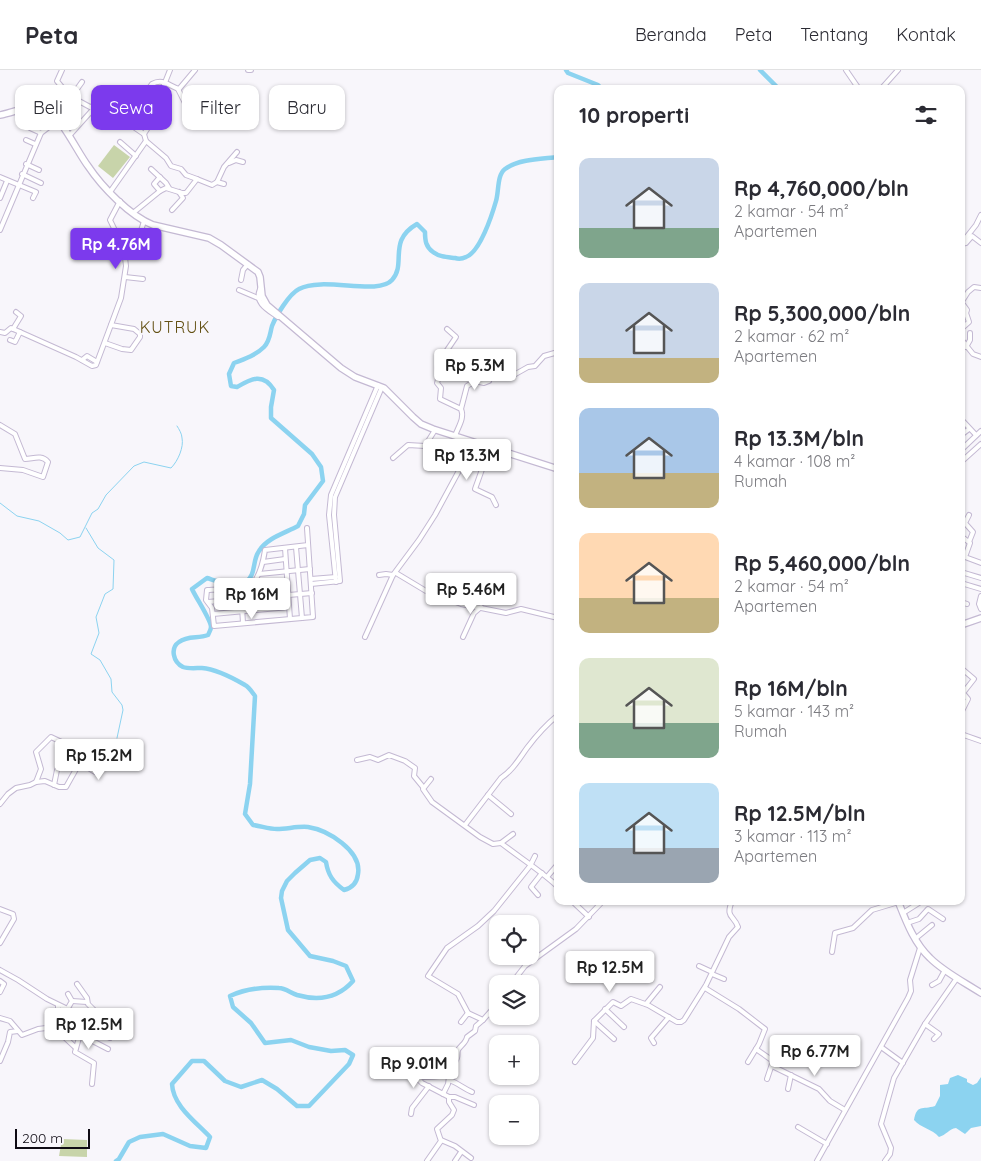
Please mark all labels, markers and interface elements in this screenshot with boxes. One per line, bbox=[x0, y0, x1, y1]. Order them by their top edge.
text: Peta bbox=[25, 20, 78, 50]
text: Beranda bbox=[635, 23, 707, 46]
text: Peta bbox=[735, 23, 772, 46]
text: Tentang bbox=[800, 23, 868, 46]
text: Kontak bbox=[896, 23, 956, 46]
chip: Beli bbox=[15, 85, 81, 130]
chip: Sewa bbox=[91, 85, 172, 130]
chip: Filter bbox=[182, 85, 259, 130]
chip: Baru bbox=[269, 85, 345, 130]
icon: filters bbox=[912, 101, 940, 129]
text: 10 properti bbox=[579, 102, 689, 128]
text: Rp 4,760,000/bln bbox=[734, 175, 909, 201]
icon: home bbox=[619, 178, 679, 238]
text: 2 kamar · 54 m² bbox=[734, 201, 849, 221]
text: Apartemen bbox=[734, 221, 817, 241]
pin: Rp 4.76M bbox=[64, 228, 168, 270]
text: Rp 4.76M bbox=[81, 234, 151, 254]
text: Rp 5,300,000/bln bbox=[734, 300, 910, 326]
icon: home bbox=[619, 303, 679, 363]
district label: KUTRUK bbox=[140, 317, 210, 337]
text: 2 kamar · 62 m² bbox=[734, 326, 849, 346]
text: Apartemen bbox=[734, 346, 817, 366]
pin: Rp 5.3M bbox=[429, 348, 521, 391]
text: Rp 5.3M bbox=[445, 355, 505, 375]
text: Rp 13.3M/bln bbox=[734, 425, 864, 451]
icon: home bbox=[619, 428, 679, 488]
pin: Rp 13.3M bbox=[415, 438, 519, 481]
text: Rp 13.3M bbox=[434, 445, 500, 465]
text: 4 kamar · 108 m² bbox=[734, 451, 855, 471]
text: Rumah bbox=[734, 471, 787, 491]
text: Rp 5,460,000/bln bbox=[734, 550, 910, 576]
icon: home bbox=[619, 553, 679, 613]
pin: Rp 5.46M bbox=[419, 572, 523, 615]
text: 2 kamar · 54 m² bbox=[734, 576, 849, 596]
pin: Rp 16M bbox=[211, 578, 293, 620]
text: Rp 5.46M bbox=[437, 579, 505, 599]
text: Rp 16M bbox=[225, 584, 279, 604]
text: Apartemen bbox=[734, 596, 817, 616]
text: Rp 16M/bln bbox=[734, 675, 848, 701]
icon: home bbox=[619, 678, 679, 738]
text: 5 kamar · 143 m² bbox=[734, 701, 854, 721]
text: Rumah bbox=[734, 721, 787, 741]
pin: Rp 15.2M bbox=[47, 738, 151, 781]
text: Rp 15.2M bbox=[66, 745, 132, 765]
text: Rp 12.5M/bln bbox=[734, 800, 865, 826]
icon: home bbox=[619, 803, 679, 863]
text: 3 kamar · 113 m² bbox=[734, 826, 852, 846]
text: Apartemen bbox=[734, 846, 817, 866]
map controls bbox=[489, 915, 539, 1145]
button: locate bbox=[489, 915, 539, 965]
pin: Rp 12.5M bbox=[558, 950, 662, 993]
text: Rp 12.5M bbox=[576, 957, 644, 977]
button: layers bbox=[489, 975, 539, 1025]
pin: Rp 12.5M bbox=[37, 1008, 141, 1050]
text: Rp 12.5M bbox=[55, 1014, 123, 1034]
pin: Rp 6.77M bbox=[763, 1034, 867, 1077]
button: + bbox=[489, 1035, 539, 1085]
text: Rp 6.77M bbox=[780, 1041, 850, 1061]
pin: Rp 9.01M bbox=[362, 1046, 466, 1089]
text: Rp 9.01M bbox=[380, 1053, 448, 1073]
button: − bbox=[489, 1095, 539, 1145]
scale bar bbox=[15, 1126, 90, 1149]
text: 200 m bbox=[22, 1129, 63, 1147]

